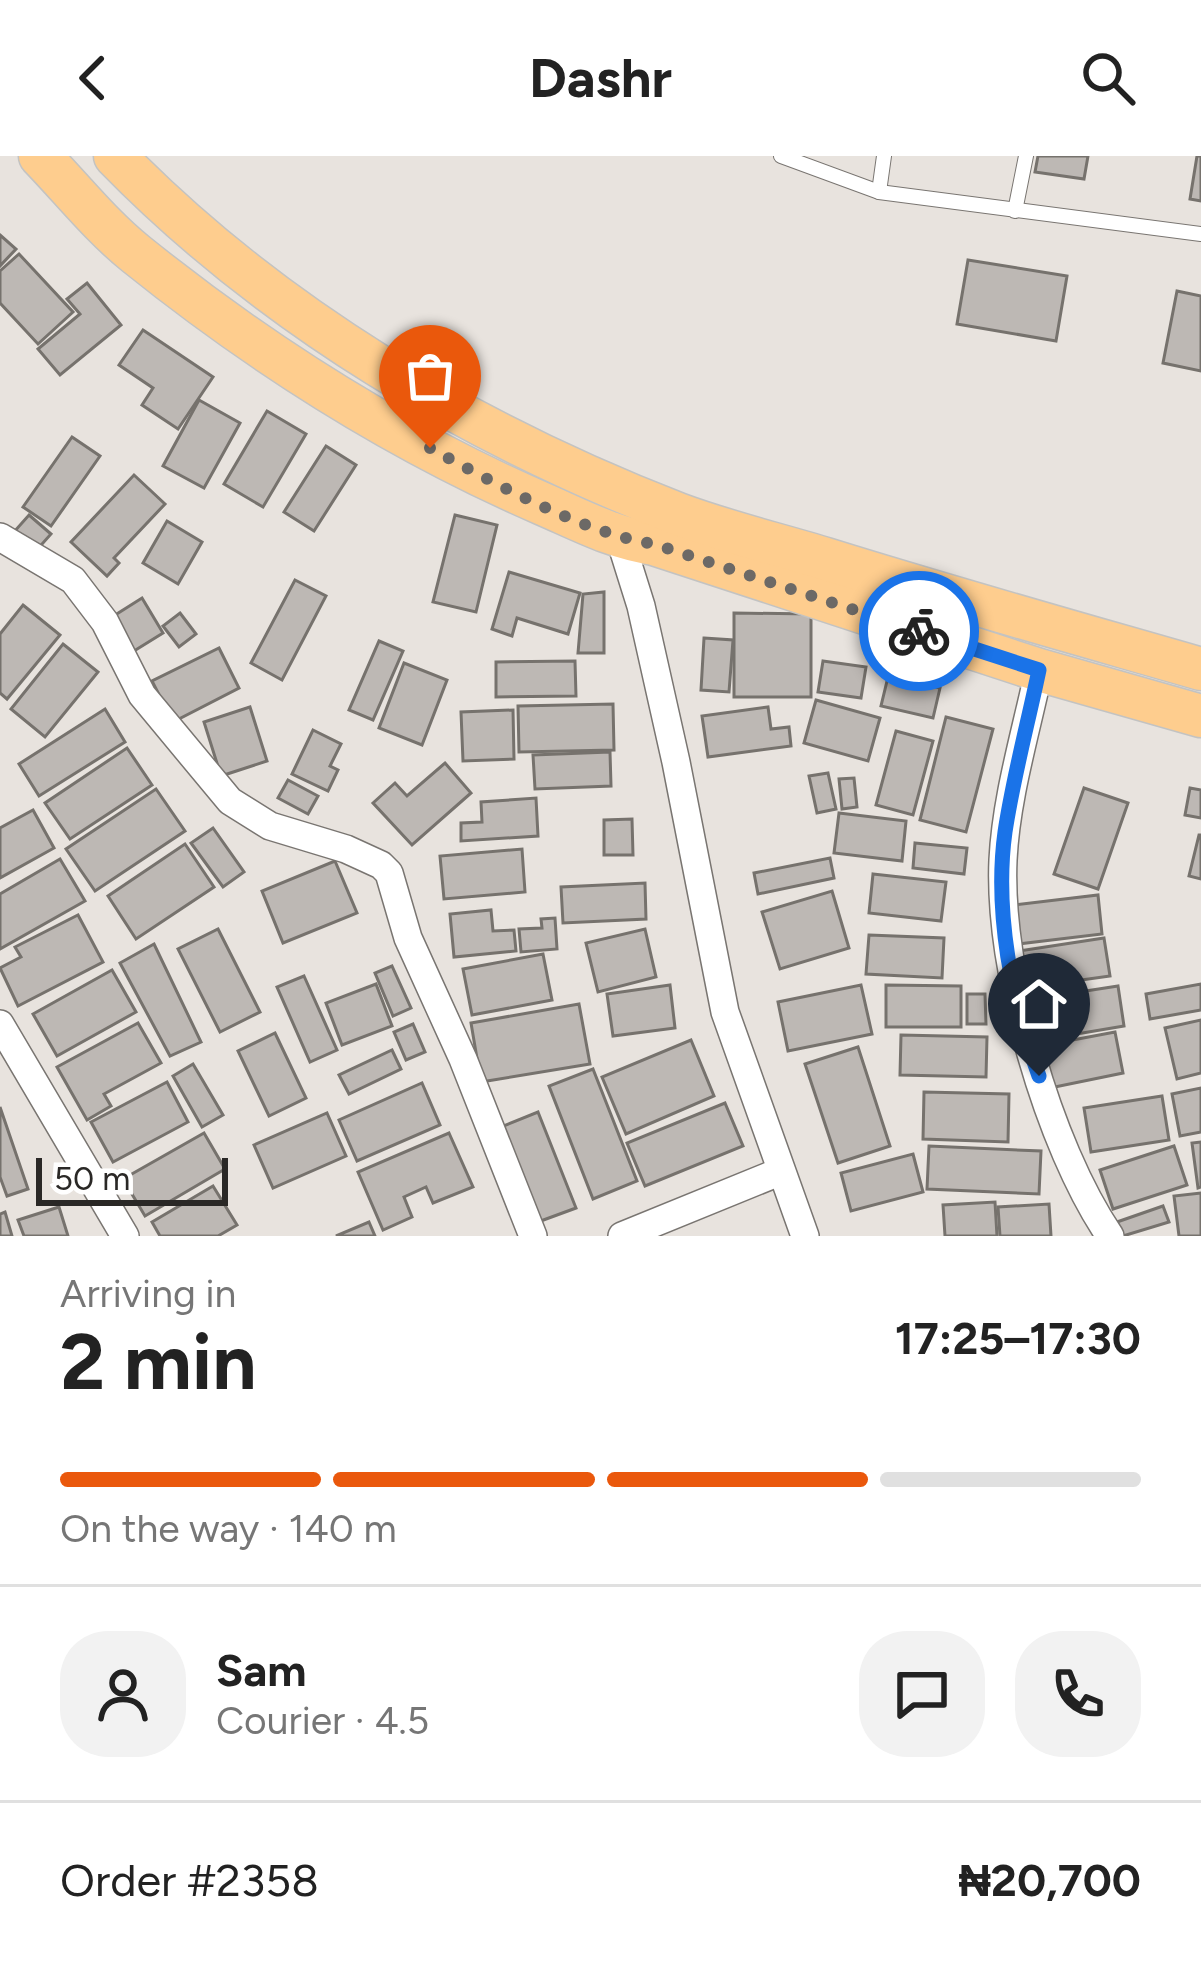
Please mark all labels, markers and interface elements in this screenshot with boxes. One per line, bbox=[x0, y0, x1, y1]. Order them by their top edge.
icon: back bbox=[60, 45, 126, 111]
icon: search bbox=[1075, 45, 1141, 111]
text: Dashr bbox=[529, 46, 672, 111]
pin bbox=[379, 325, 481, 448]
icon: bag bbox=[397, 343, 463, 409]
courier bbox=[859, 571, 979, 691]
icon: bike bbox=[886, 598, 952, 664]
pin bbox=[988, 953, 1090, 1076]
icon: home bbox=[1006, 971, 1072, 1037]
scale bar bbox=[36, 1152, 228, 1205]
text: 50 m bbox=[54, 1159, 130, 1198]
text: Arriving in bbox=[60, 1270, 236, 1317]
text: 17:25–17:30 bbox=[895, 1311, 1141, 1365]
text: 2 min bbox=[60, 1315, 256, 1409]
text: On the way · 140 m bbox=[60, 1505, 397, 1552]
button: person bbox=[60, 1631, 186, 1757]
button: chat bbox=[859, 1631, 985, 1757]
button: phone bbox=[1015, 1631, 1141, 1757]
text: Sam bbox=[216, 1643, 307, 1697]
text: Courier · 4.5 bbox=[216, 1697, 429, 1744]
text: Order #2358 bbox=[60, 1853, 319, 1907]
text: ₦20,700 bbox=[958, 1853, 1141, 1907]

